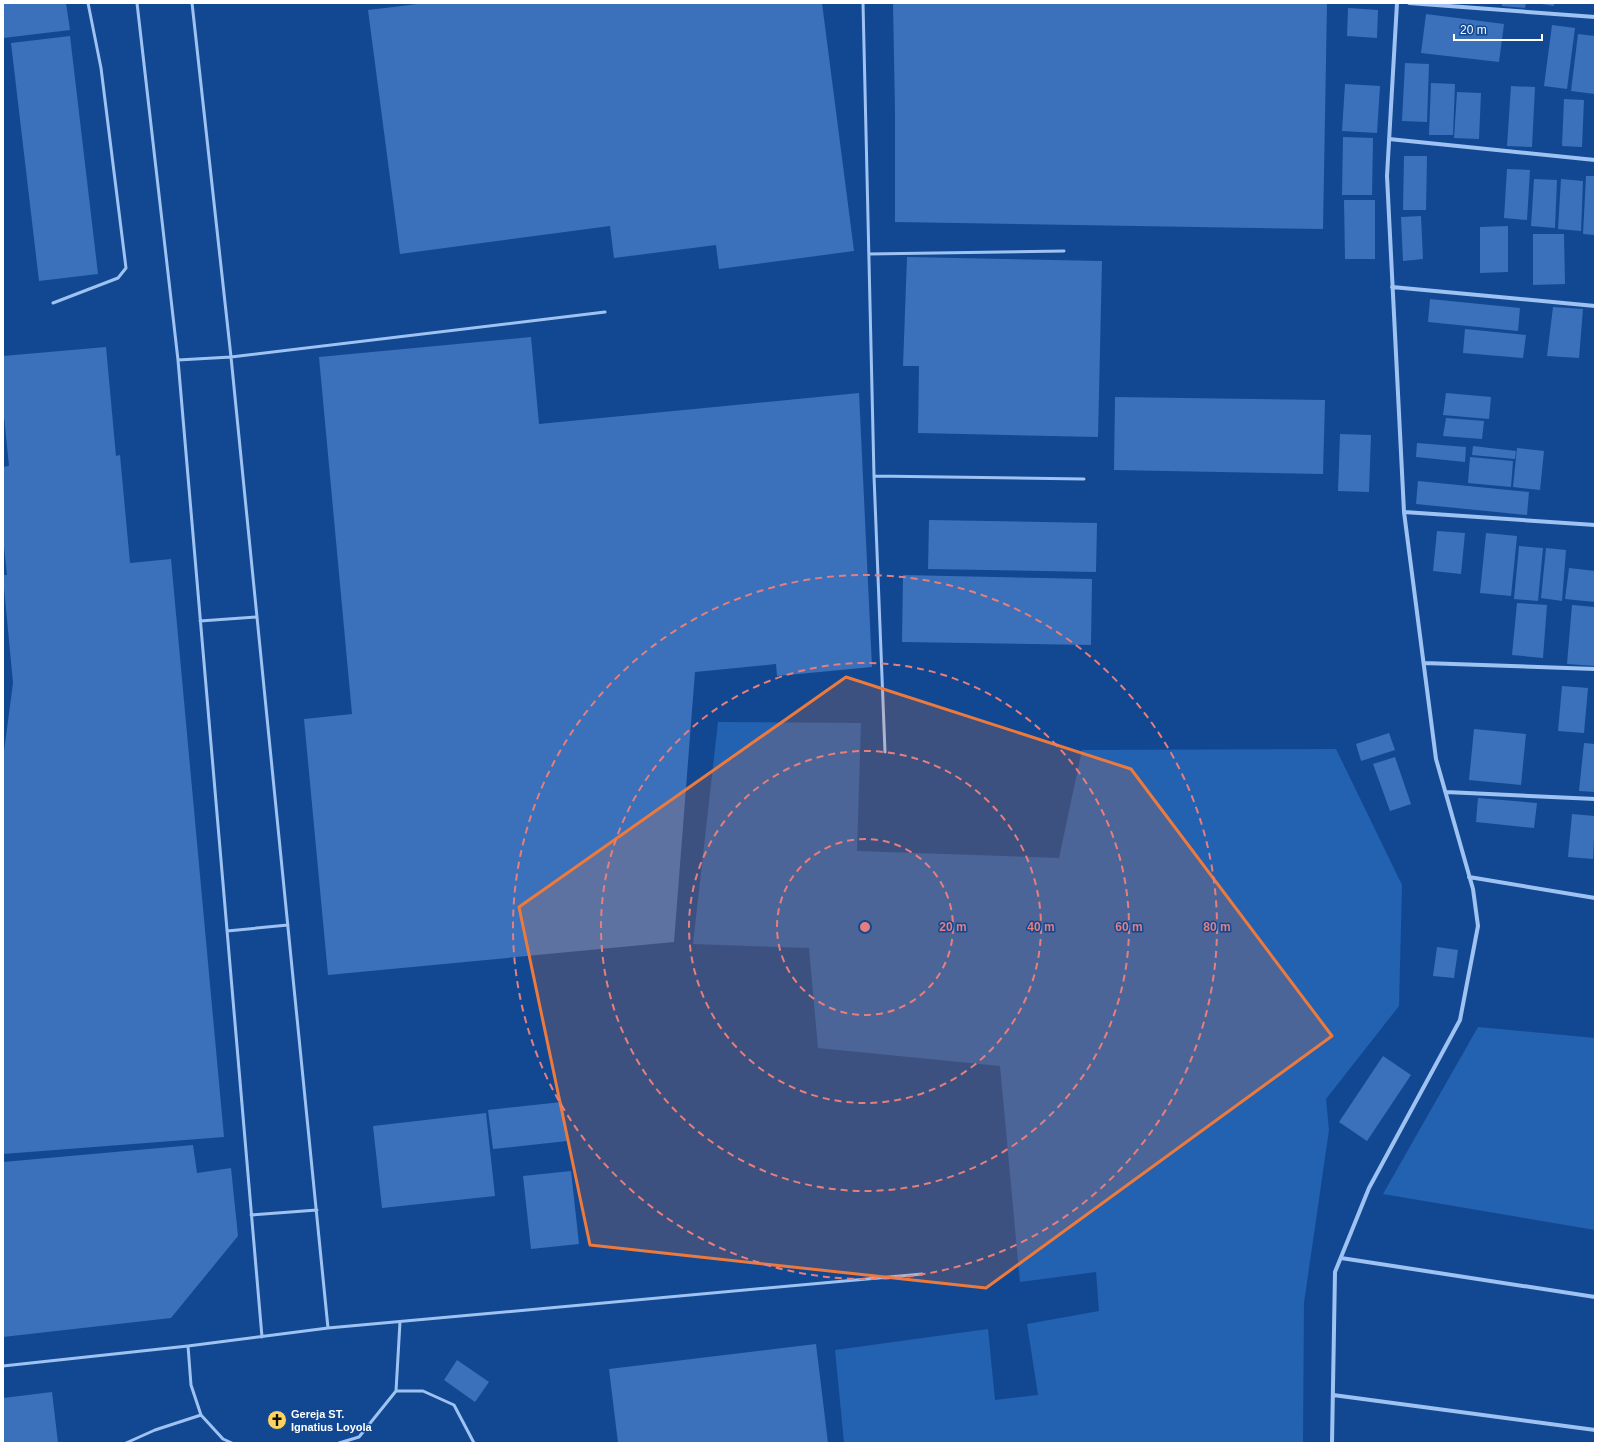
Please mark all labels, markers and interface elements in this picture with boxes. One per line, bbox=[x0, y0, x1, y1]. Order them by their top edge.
scale bar bbox=[1454, 16, 1542, 42]
text: 20 m bbox=[1460, 23, 1487, 37]
centre of rings bbox=[858, 920, 872, 934]
text: 20 m bbox=[939, 920, 967, 934]
text: 40 m bbox=[1027, 920, 1055, 934]
text: 60 m bbox=[1115, 920, 1143, 934]
text: 80 m bbox=[1203, 920, 1231, 934]
place label: Gereja ST. Ignatius Loyola bbox=[291, 1408, 373, 1433]
church icon: Gereja ST. Ignatius Loyola bbox=[266, 1409, 288, 1431]

